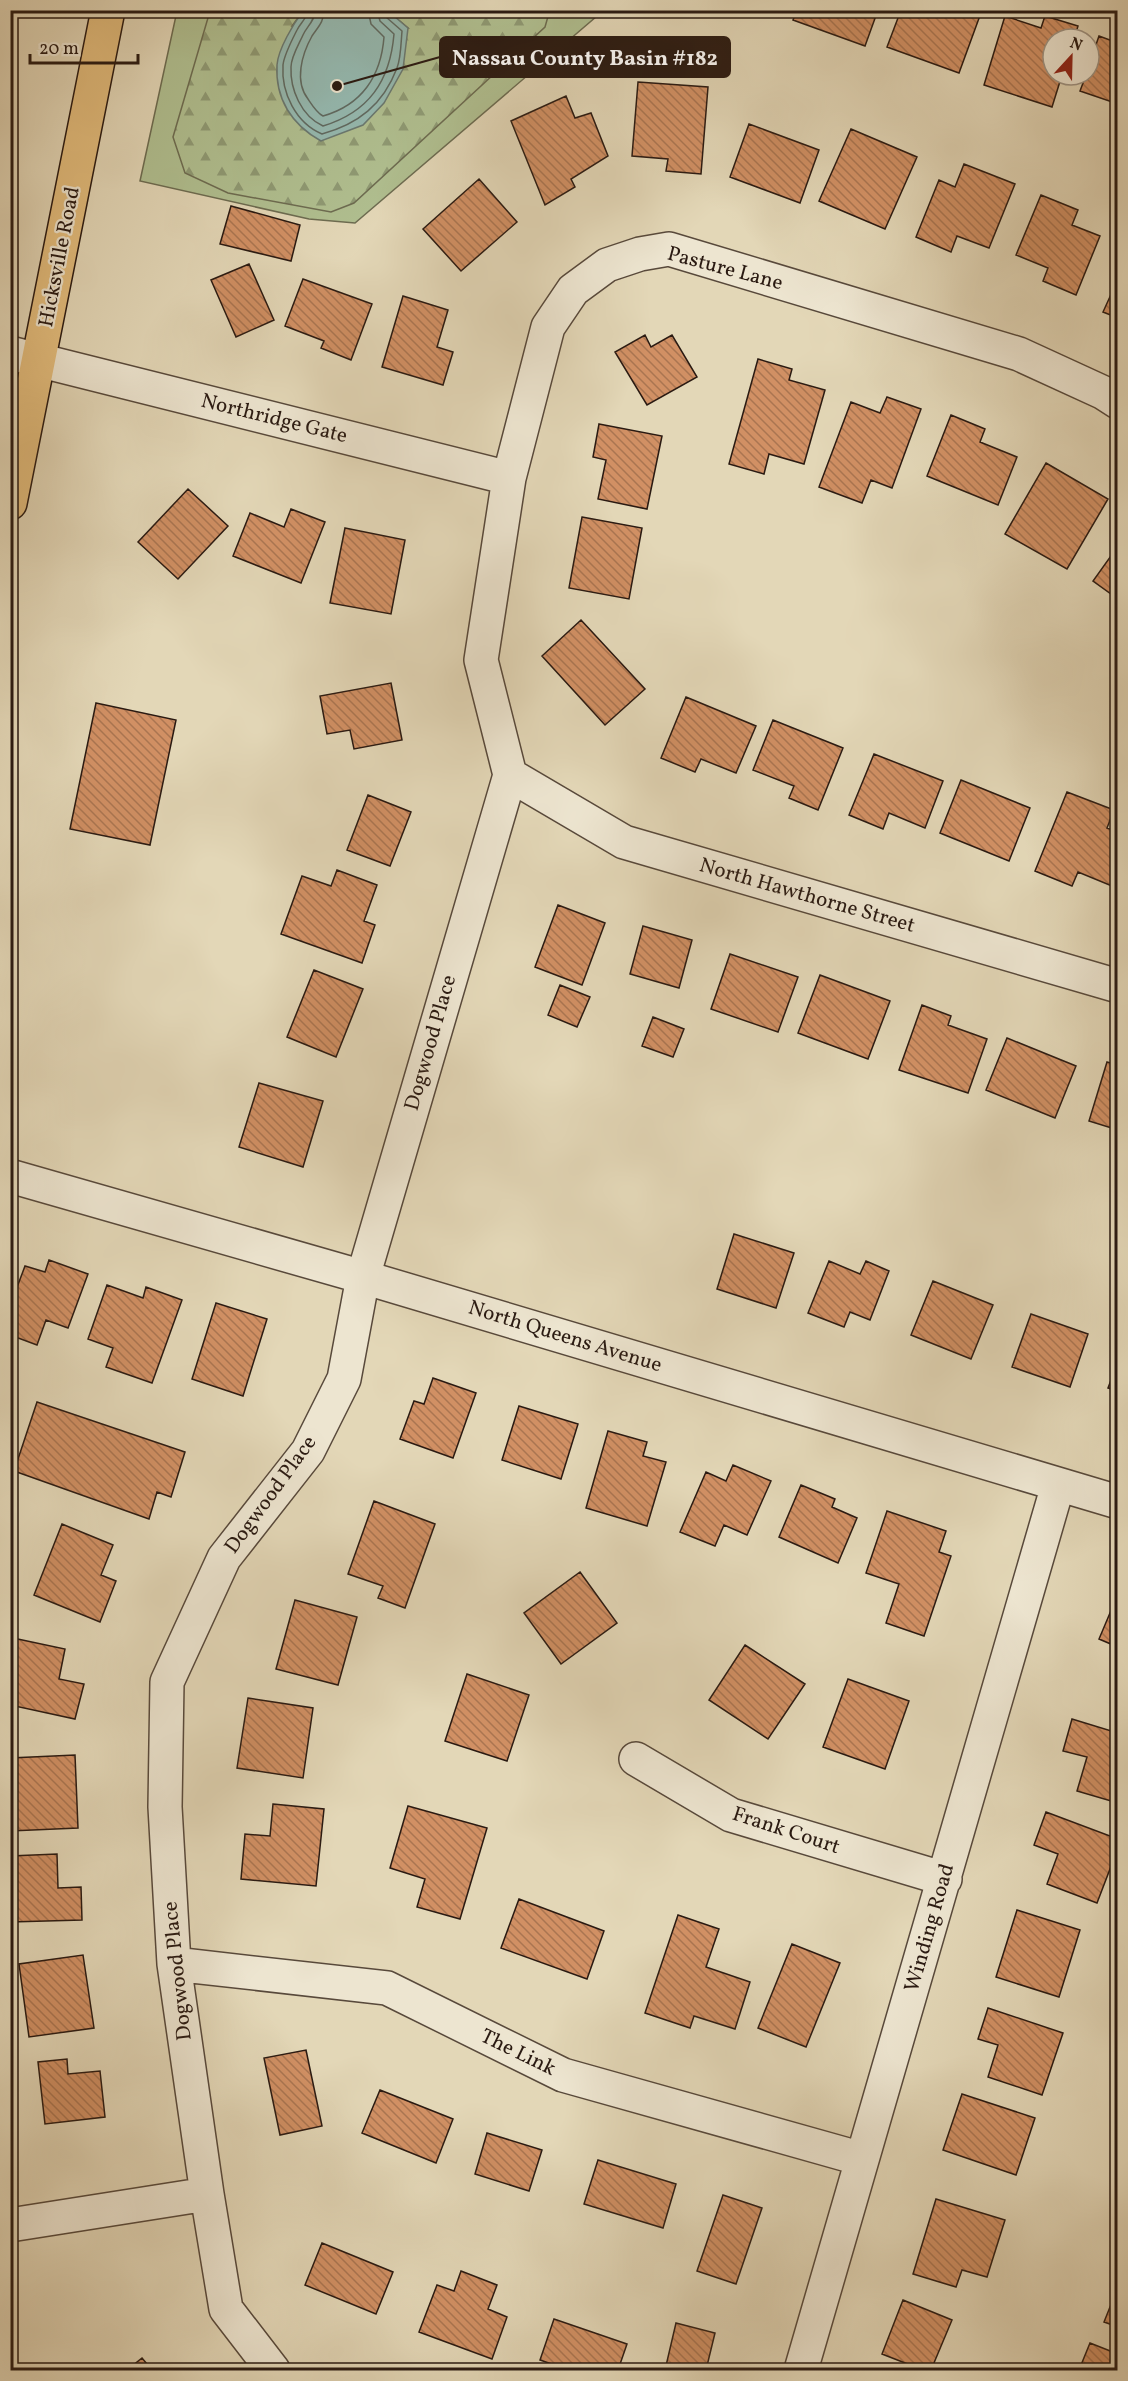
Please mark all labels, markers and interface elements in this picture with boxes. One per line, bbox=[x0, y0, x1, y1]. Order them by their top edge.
scale bar bbox=[30, 27, 138, 65]
north arrow bbox=[1041, 27, 1101, 87]
text: N bbox=[1066, 33, 1086, 57]
text: 20 m bbox=[39, 37, 79, 62]
callout: Nassau County Basin #182 bbox=[440, 37, 730, 77]
text: Nassau County Basin #182 bbox=[452, 44, 718, 75]
street label: Hicksville Road bbox=[32, 184, 88, 330]
street label: Pasture Lane bbox=[664, 240, 786, 298]
street label: Northridge Gate bbox=[198, 387, 350, 451]
street label: North Hawthorne Street bbox=[696, 851, 918, 941]
street label: Dogwood Place bbox=[398, 972, 464, 1114]
street label: North Queens Avenue bbox=[465, 1294, 665, 1380]
street label: Dogwood Place bbox=[218, 1430, 324, 1560]
street label: Frank Court bbox=[728, 1800, 844, 1862]
street label: Winding Road bbox=[898, 1860, 962, 1996]
street label: Dogwood Place bbox=[156, 1900, 200, 2042]
street label: The Link bbox=[475, 2022, 561, 2084]

